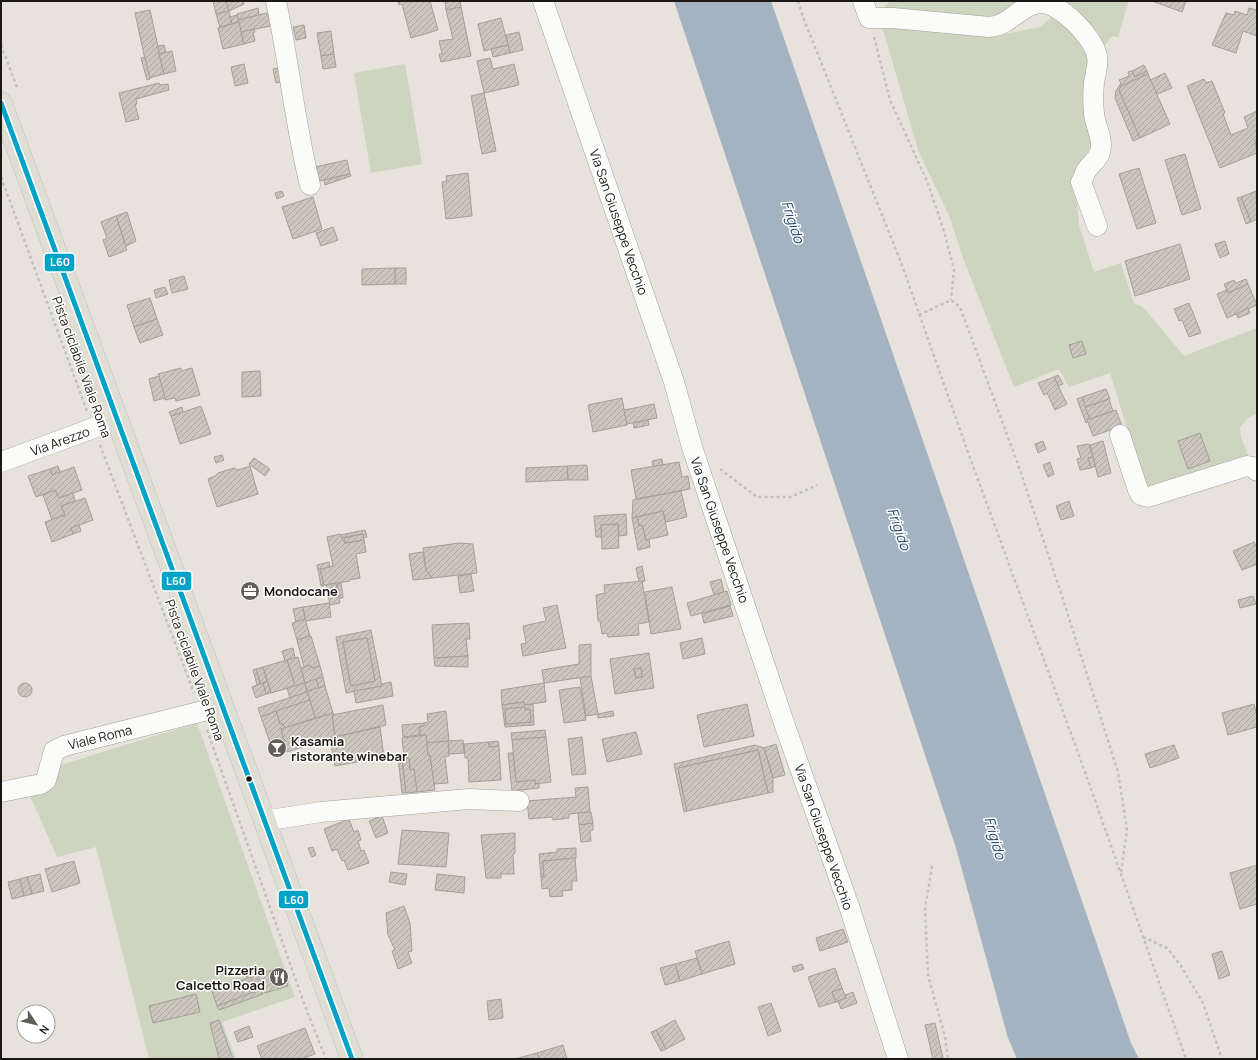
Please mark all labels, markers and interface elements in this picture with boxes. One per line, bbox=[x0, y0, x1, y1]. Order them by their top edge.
street label: Via San Giuseppe Vecchio bbox=[586, 147, 653, 298]
water label: Frigido bbox=[778, 198, 809, 246]
line badge: L60 bbox=[44, 253, 75, 272]
text: L60 bbox=[50, 254, 70, 269]
street label: Pista ciclabile Viale Roma bbox=[48, 294, 116, 440]
street label: Via Arezzo bbox=[28, 422, 92, 460]
street label: Via San Giuseppe Vecchio bbox=[687, 455, 754, 606]
water label: Frigido bbox=[883, 505, 916, 553]
line badge: L60 bbox=[161, 571, 192, 591]
text: L60 bbox=[166, 573, 186, 588]
office icon: Mondocane bbox=[239, 580, 261, 602]
place label: Mondocane bbox=[264, 582, 338, 600]
street label: Pista ciclabile Viale Roma bbox=[161, 597, 229, 743]
street label: Viale Roma bbox=[66, 720, 134, 754]
place label: Kasamia ristorante winebar bbox=[291, 732, 407, 765]
bar icon: Kasamia ristorante winebar bbox=[266, 737, 288, 759]
street label: Via San Giuseppe Vecchio bbox=[791, 762, 858, 913]
unlabelled marker bbox=[244, 774, 254, 784]
water label: Frigido bbox=[980, 814, 1011, 862]
line badge: L60 bbox=[278, 890, 309, 909]
text: L60 bbox=[284, 892, 304, 907]
place label: Pizzeria Calcetto Road bbox=[176, 961, 265, 994]
restaurant icon: Pizzeria Calcetto Road bbox=[268, 966, 290, 988]
north arrow bbox=[16, 1004, 56, 1044]
text: N bbox=[36, 1022, 53, 1038]

